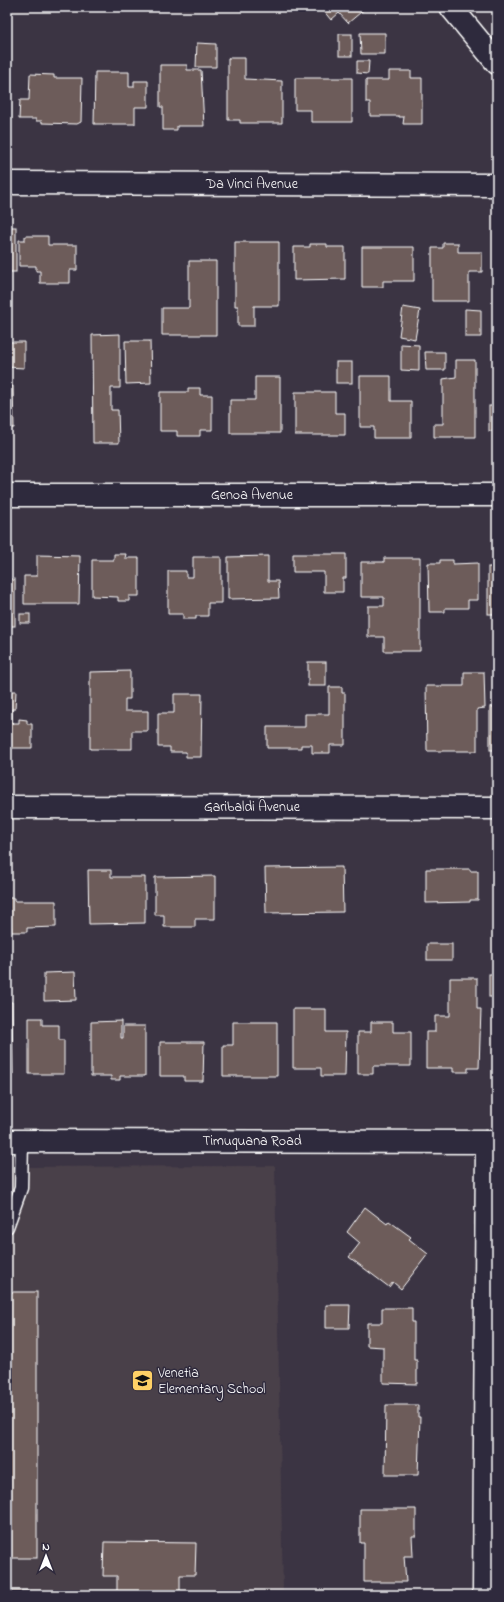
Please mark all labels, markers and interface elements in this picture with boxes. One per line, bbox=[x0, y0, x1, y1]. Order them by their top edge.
street label: Da Vinci Avenue bbox=[205, 174, 299, 195]
street label: Genoa Avenue bbox=[211, 485, 294, 506]
street label: Garibaldi Avenue bbox=[204, 797, 301, 818]
street label: Timuquana Road bbox=[202, 1131, 302, 1152]
place label: Venetia Elementary School bbox=[157, 1363, 265, 1401]
school or university icon: Venetia Elementary School bbox=[130, 1368, 156, 1394]
north arrow bbox=[26, 1536, 66, 1576]
text: N bbox=[42, 1539, 50, 1555]

